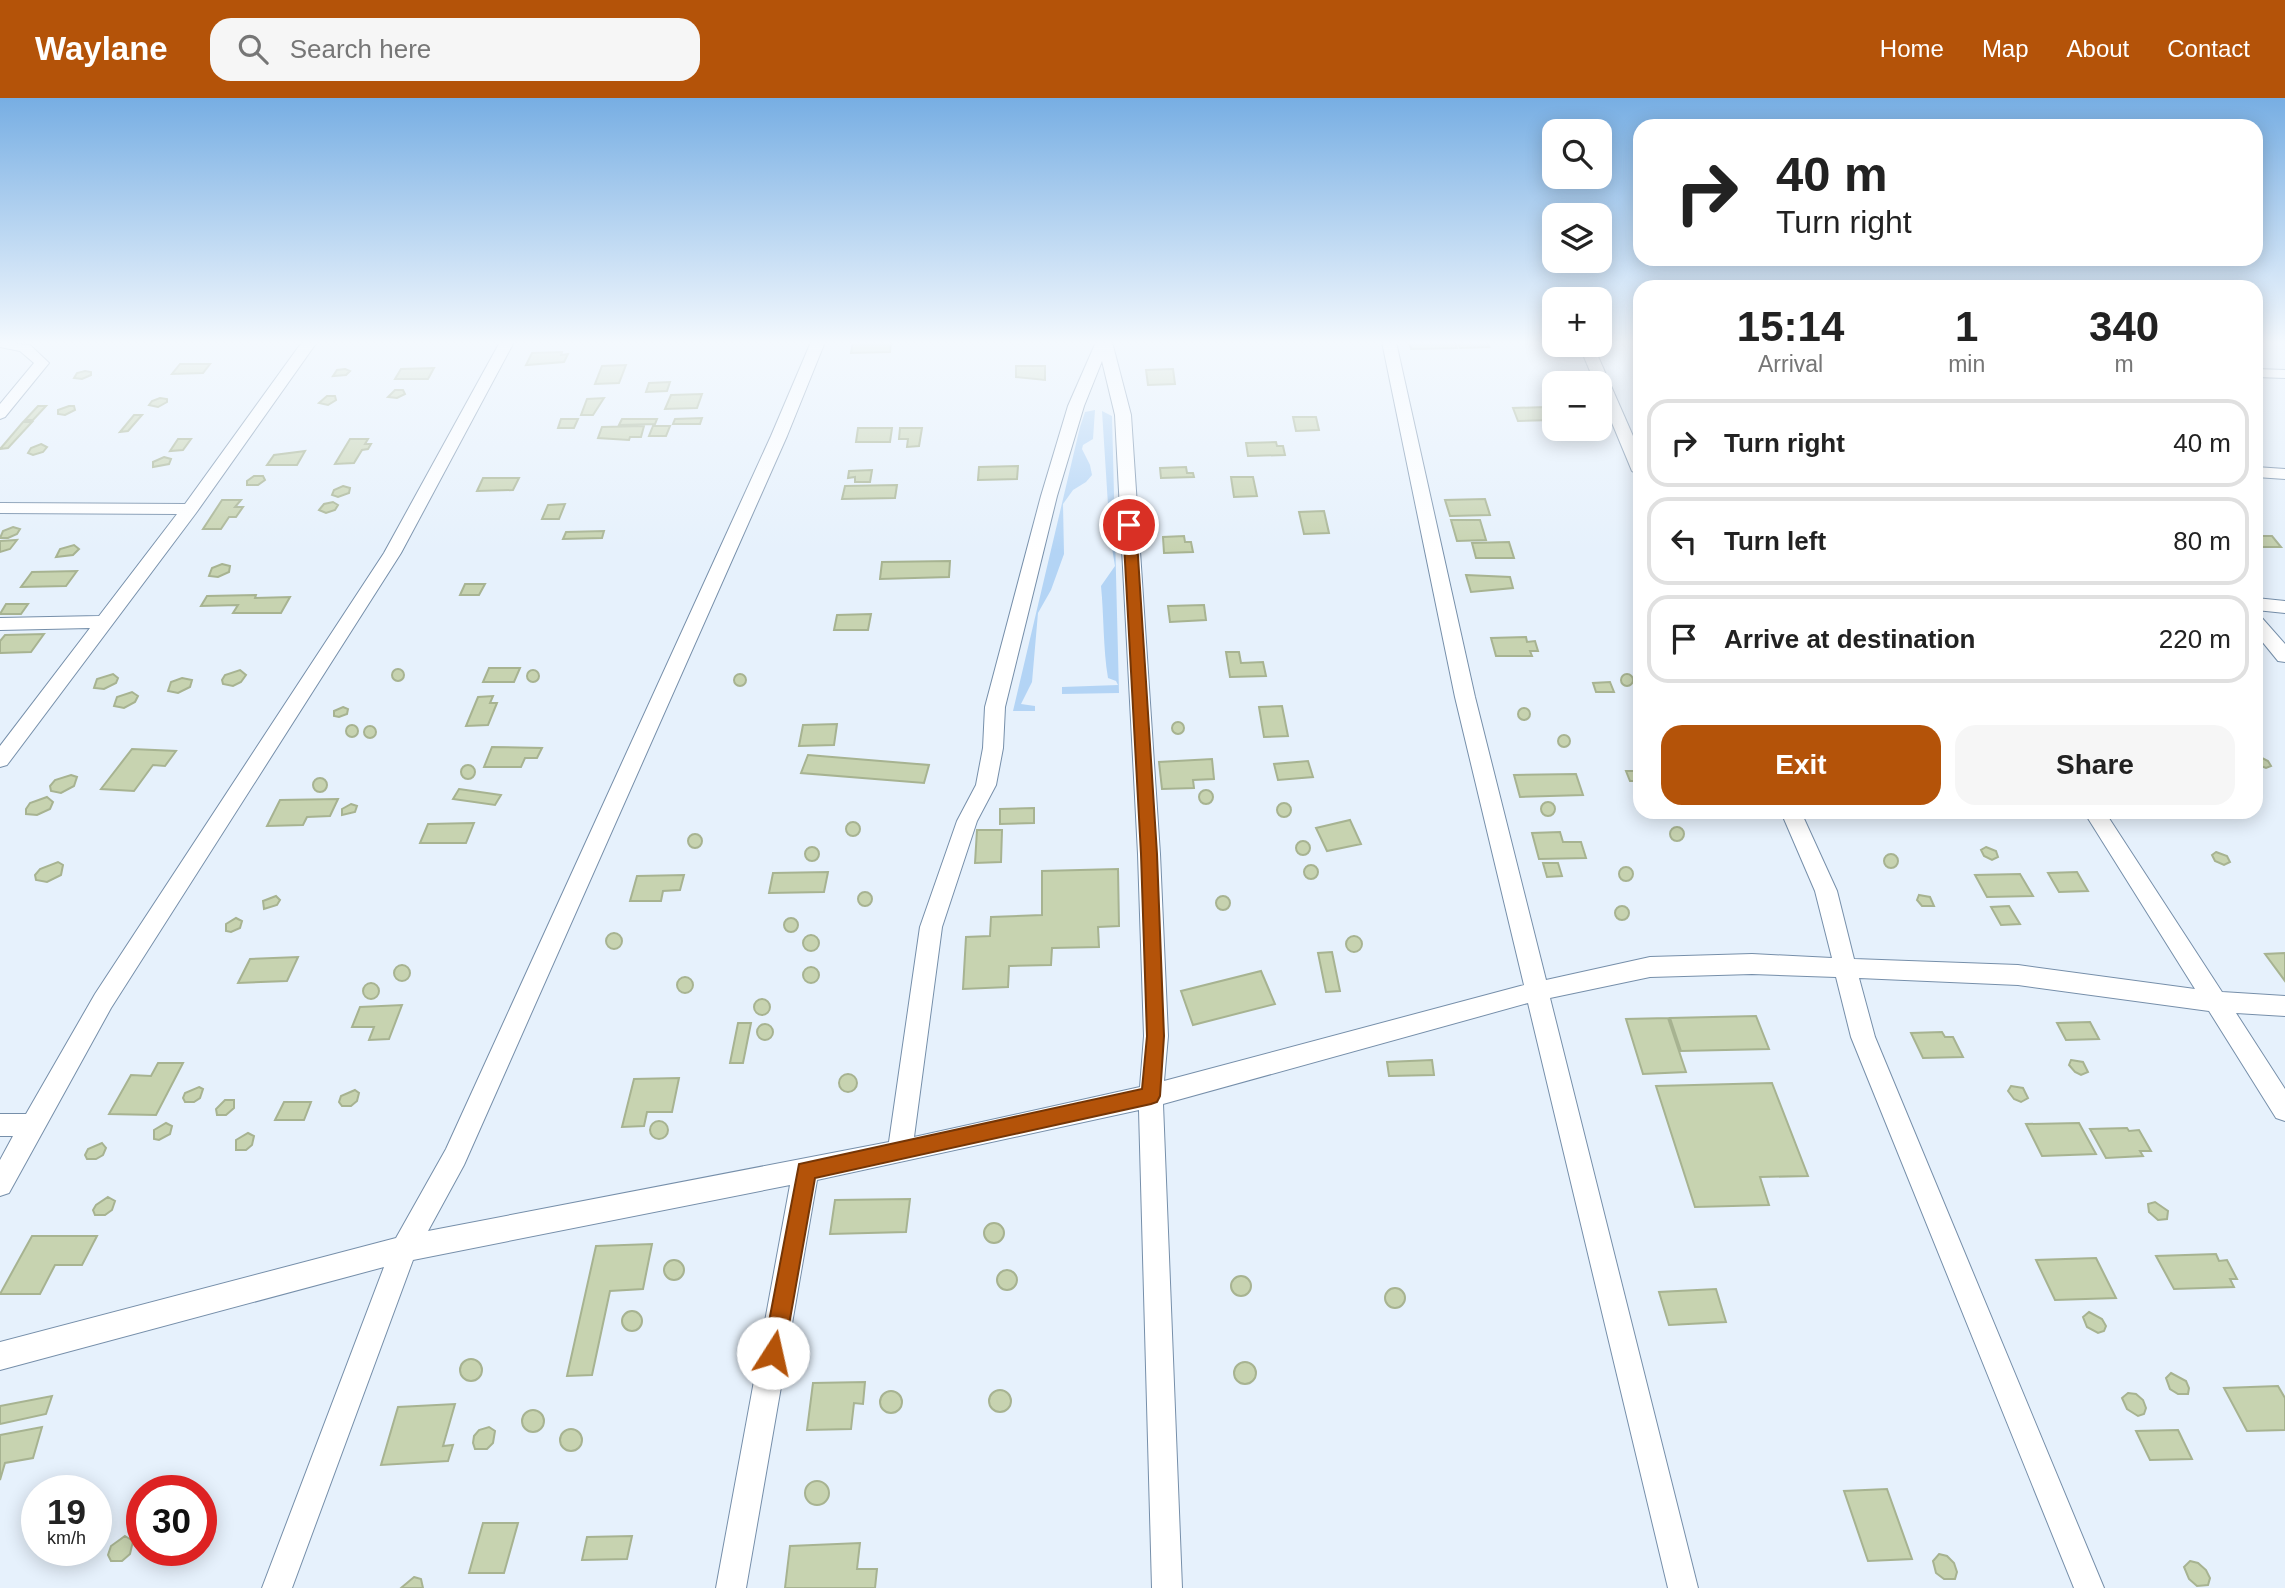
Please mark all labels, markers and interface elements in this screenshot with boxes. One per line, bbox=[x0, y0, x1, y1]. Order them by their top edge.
search box bbox=[210, 18, 700, 81]
text: Waylane bbox=[35, 30, 168, 67]
icon: search bbox=[234, 30, 272, 68]
text: Search here bbox=[290, 34, 431, 64]
text: Home bbox=[1880, 35, 1944, 62]
text: Map bbox=[1982, 35, 2029, 62]
text: About bbox=[2067, 35, 2129, 62]
text: Contact bbox=[2167, 35, 2250, 62]
map controls bbox=[1542, 119, 1612, 441]
button: search bbox=[1542, 119, 1612, 189]
icon: right bbox=[1661, 147, 1752, 238]
text: 40 m bbox=[1776, 147, 1888, 201]
button: layers bbox=[1542, 203, 1612, 273]
text: Turn right bbox=[1776, 204, 1912, 240]
button: + bbox=[1542, 287, 1612, 357]
text: 15:14 bbox=[1737, 303, 1844, 350]
text: 1 bbox=[1955, 303, 1978, 350]
text: 340 bbox=[2089, 303, 2159, 350]
text: Arrival bbox=[1758, 351, 1823, 377]
text: min bbox=[1948, 351, 1985, 377]
text: m bbox=[2115, 351, 2134, 377]
button: − bbox=[1542, 371, 1612, 441]
icon: right bbox=[1665, 424, 1703, 462]
text: Turn right bbox=[1724, 428, 1845, 458]
text: 40 m bbox=[2173, 428, 2231, 458]
pin bbox=[1099, 495, 1159, 555]
icon: arrive bbox=[1110, 506, 1148, 544]
icon: left bbox=[1665, 522, 1703, 560]
text: Turn left bbox=[1724, 526, 1826, 556]
text: 80 m bbox=[2173, 526, 2231, 556]
icon: arrive bbox=[1665, 620, 1703, 658]
text: Arrive at destination bbox=[1724, 624, 1975, 654]
text: 220 m bbox=[2159, 624, 2231, 654]
button: Exit bbox=[1661, 725, 1941, 805]
button: Share bbox=[1955, 725, 2235, 805]
position arrow bbox=[736, 1316, 810, 1390]
speed limit sign: 30 bbox=[126, 1475, 217, 1566]
text: 19 bbox=[47, 1492, 86, 1531]
text: km/h bbox=[47, 1528, 86, 1548]

